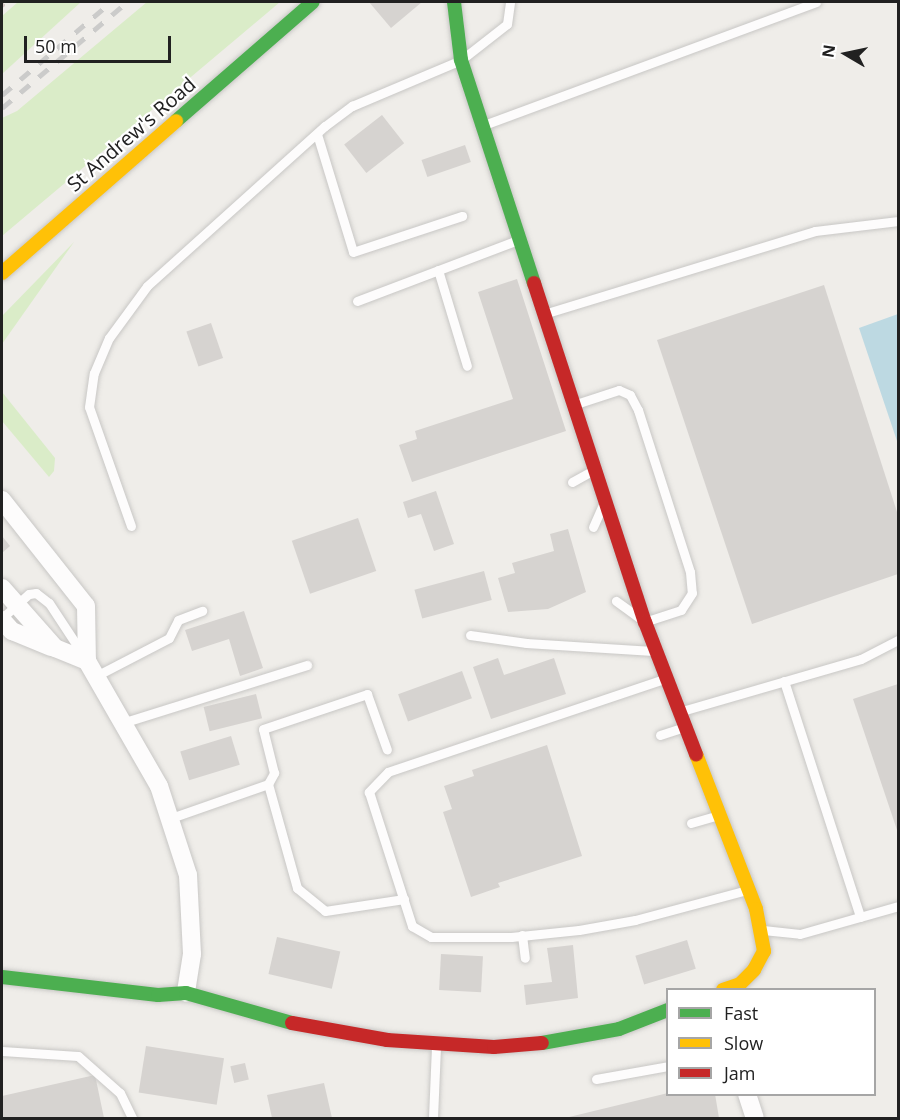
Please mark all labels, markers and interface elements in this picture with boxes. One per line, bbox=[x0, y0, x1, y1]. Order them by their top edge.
scale bar bbox=[27, 24, 174, 62]
north arrow bbox=[816, 24, 876, 84]
text: 50 m bbox=[35, 34, 77, 58]
text: N bbox=[816, 43, 840, 59]
street label: St Andrew's Road bbox=[62, 72, 200, 196]
legend bbox=[666, 988, 876, 1096]
text: Fast bbox=[724, 1001, 758, 1025]
text: Slow bbox=[724, 1031, 763, 1055]
text: Jam bbox=[724, 1061, 756, 1085]

